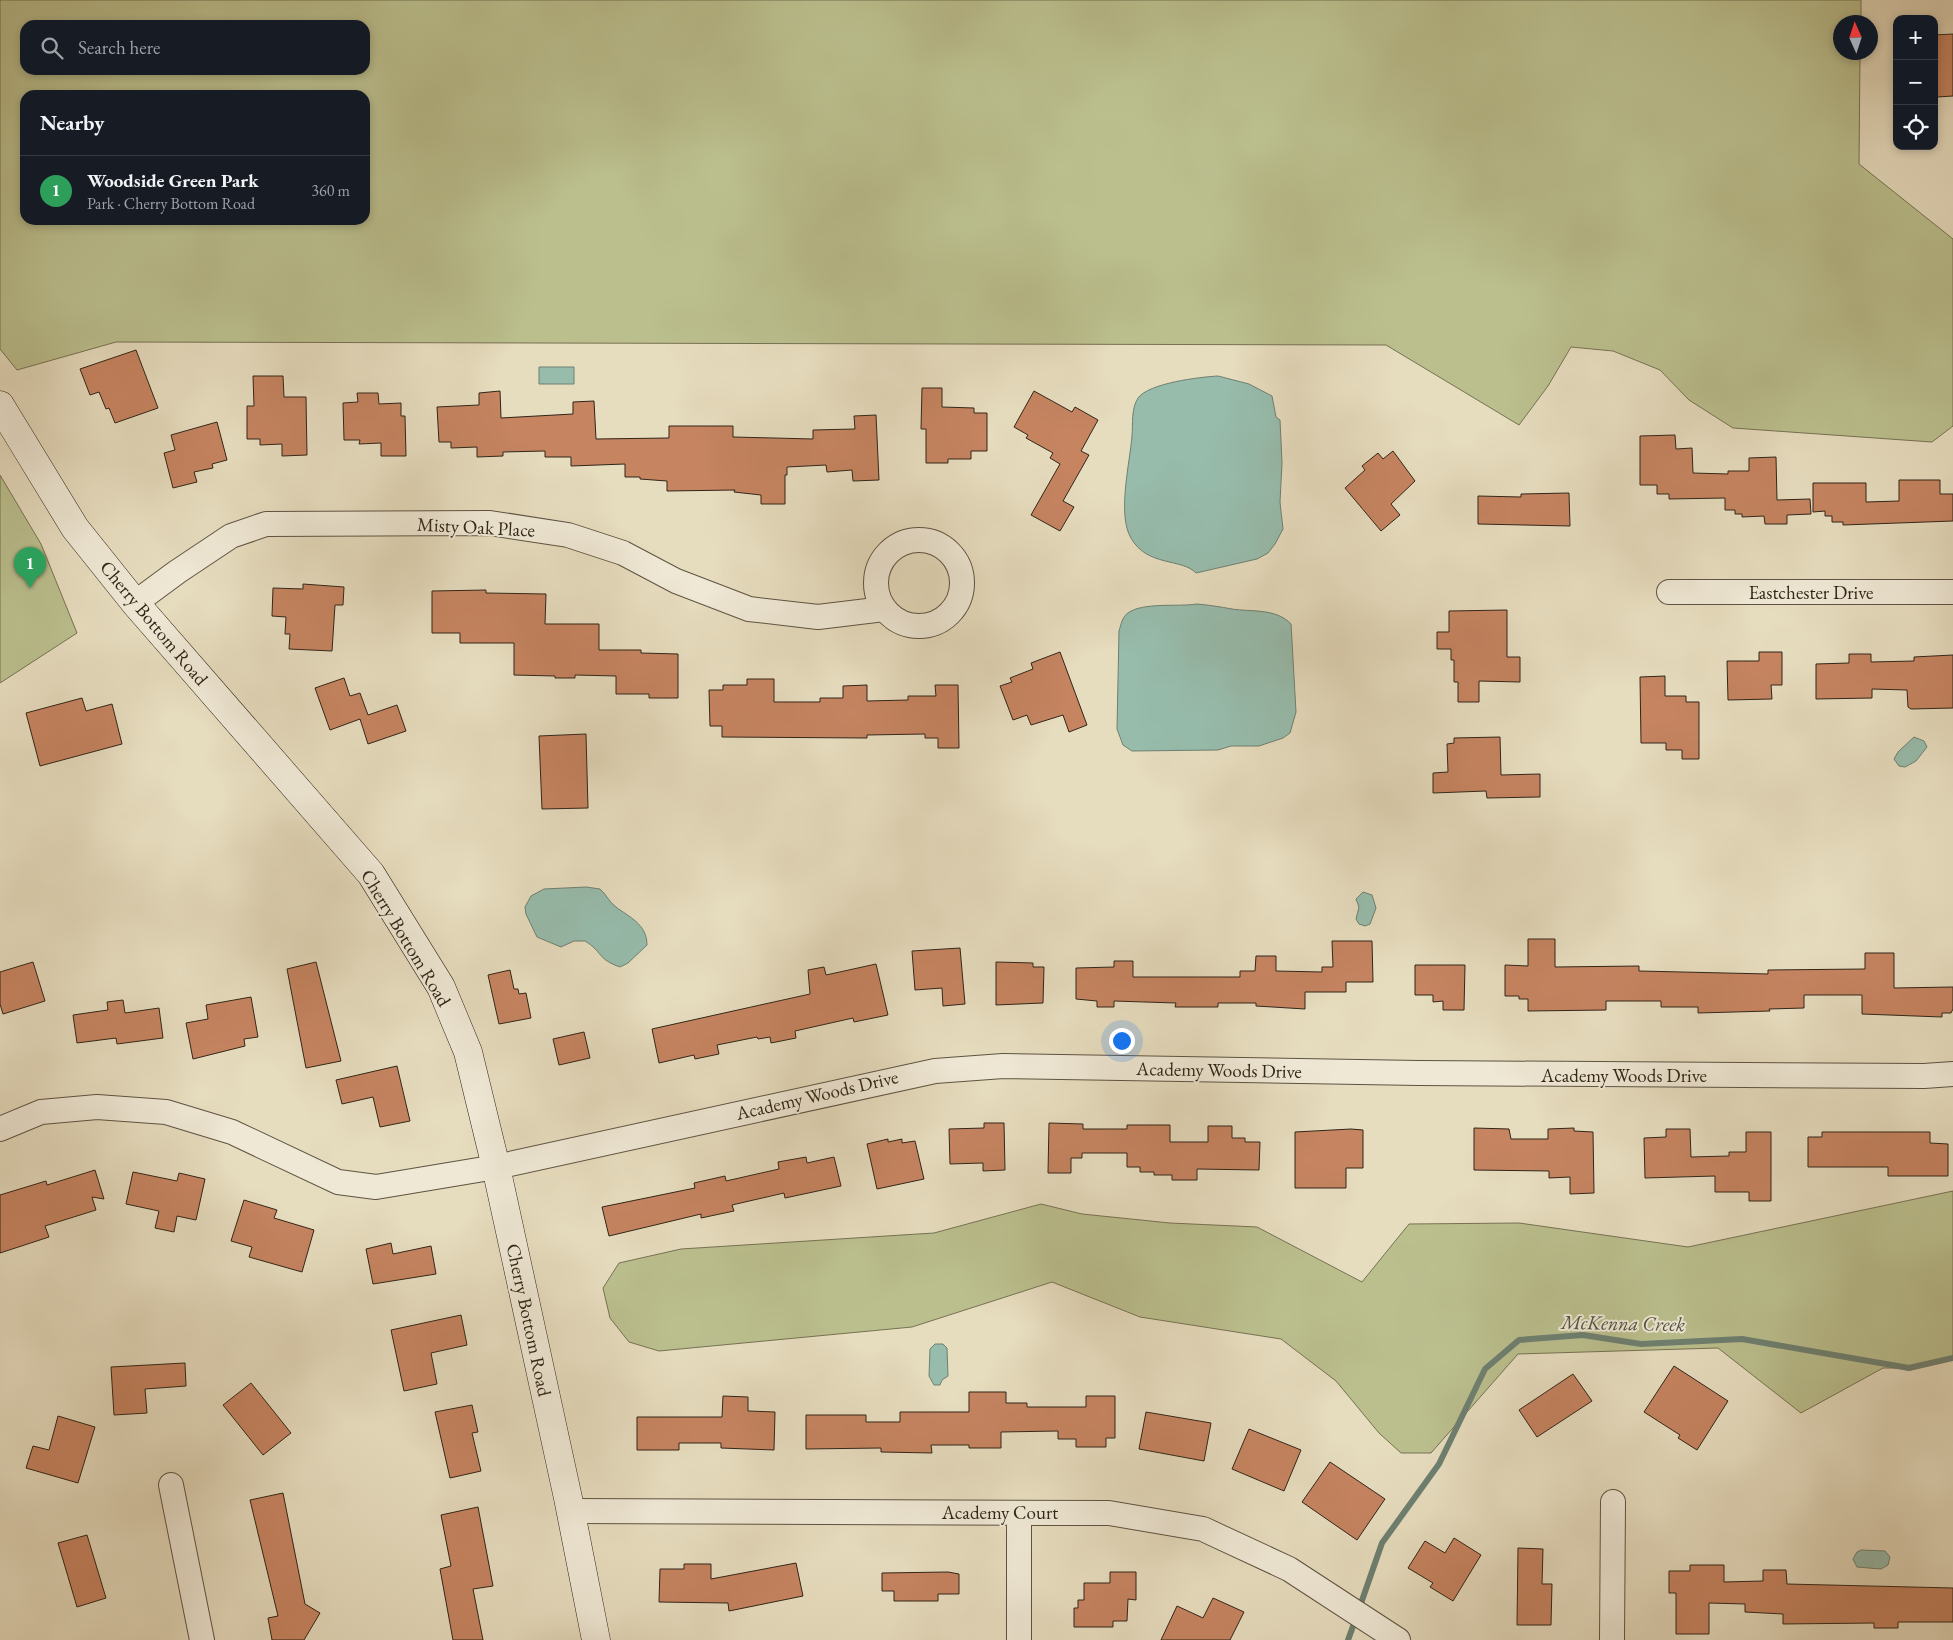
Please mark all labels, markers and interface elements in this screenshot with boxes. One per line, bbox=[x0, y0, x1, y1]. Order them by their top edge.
north arrow bbox=[1833, 15, 1878, 60]
map controls bbox=[1893, 15, 1938, 150]
button: + bbox=[1893, 15, 1938, 60]
search box bbox=[20, 20, 370, 75]
icon: search bbox=[38, 34, 66, 62]
text: Search here bbox=[78, 35, 160, 60]
button: − bbox=[1893, 60, 1938, 105]
button: locate bbox=[1893, 105, 1938, 150]
text: Nearby bbox=[40, 109, 104, 136]
text: Woodside Green Park bbox=[87, 168, 259, 193]
text: 1 bbox=[52, 180, 60, 201]
text: 360 m bbox=[311, 180, 350, 201]
text: Park · Cherry Bottom Road bbox=[87, 193, 255, 214]
street label: Misty Oak Place bbox=[416, 511, 536, 543]
pin: 1 bbox=[14, 547, 46, 588]
street label: Cherry Bottom Road bbox=[94, 555, 214, 691]
street label: Eastchester Drive bbox=[1748, 580, 1874, 605]
street label: Cherry Bottom Road bbox=[355, 865, 457, 1012]
your location bbox=[1109, 1028, 1135, 1054]
street label: Academy Woods Drive bbox=[1135, 1056, 1302, 1084]
street label: Academy Woods Drive bbox=[1540, 1063, 1707, 1088]
street label: Academy Woods Drive bbox=[732, 1064, 901, 1126]
street label: Cherry Bottom Road bbox=[501, 1241, 557, 1399]
water label: McKenna Creek bbox=[1560, 1309, 1685, 1337]
street label: Academy Court bbox=[941, 1500, 1058, 1525]

